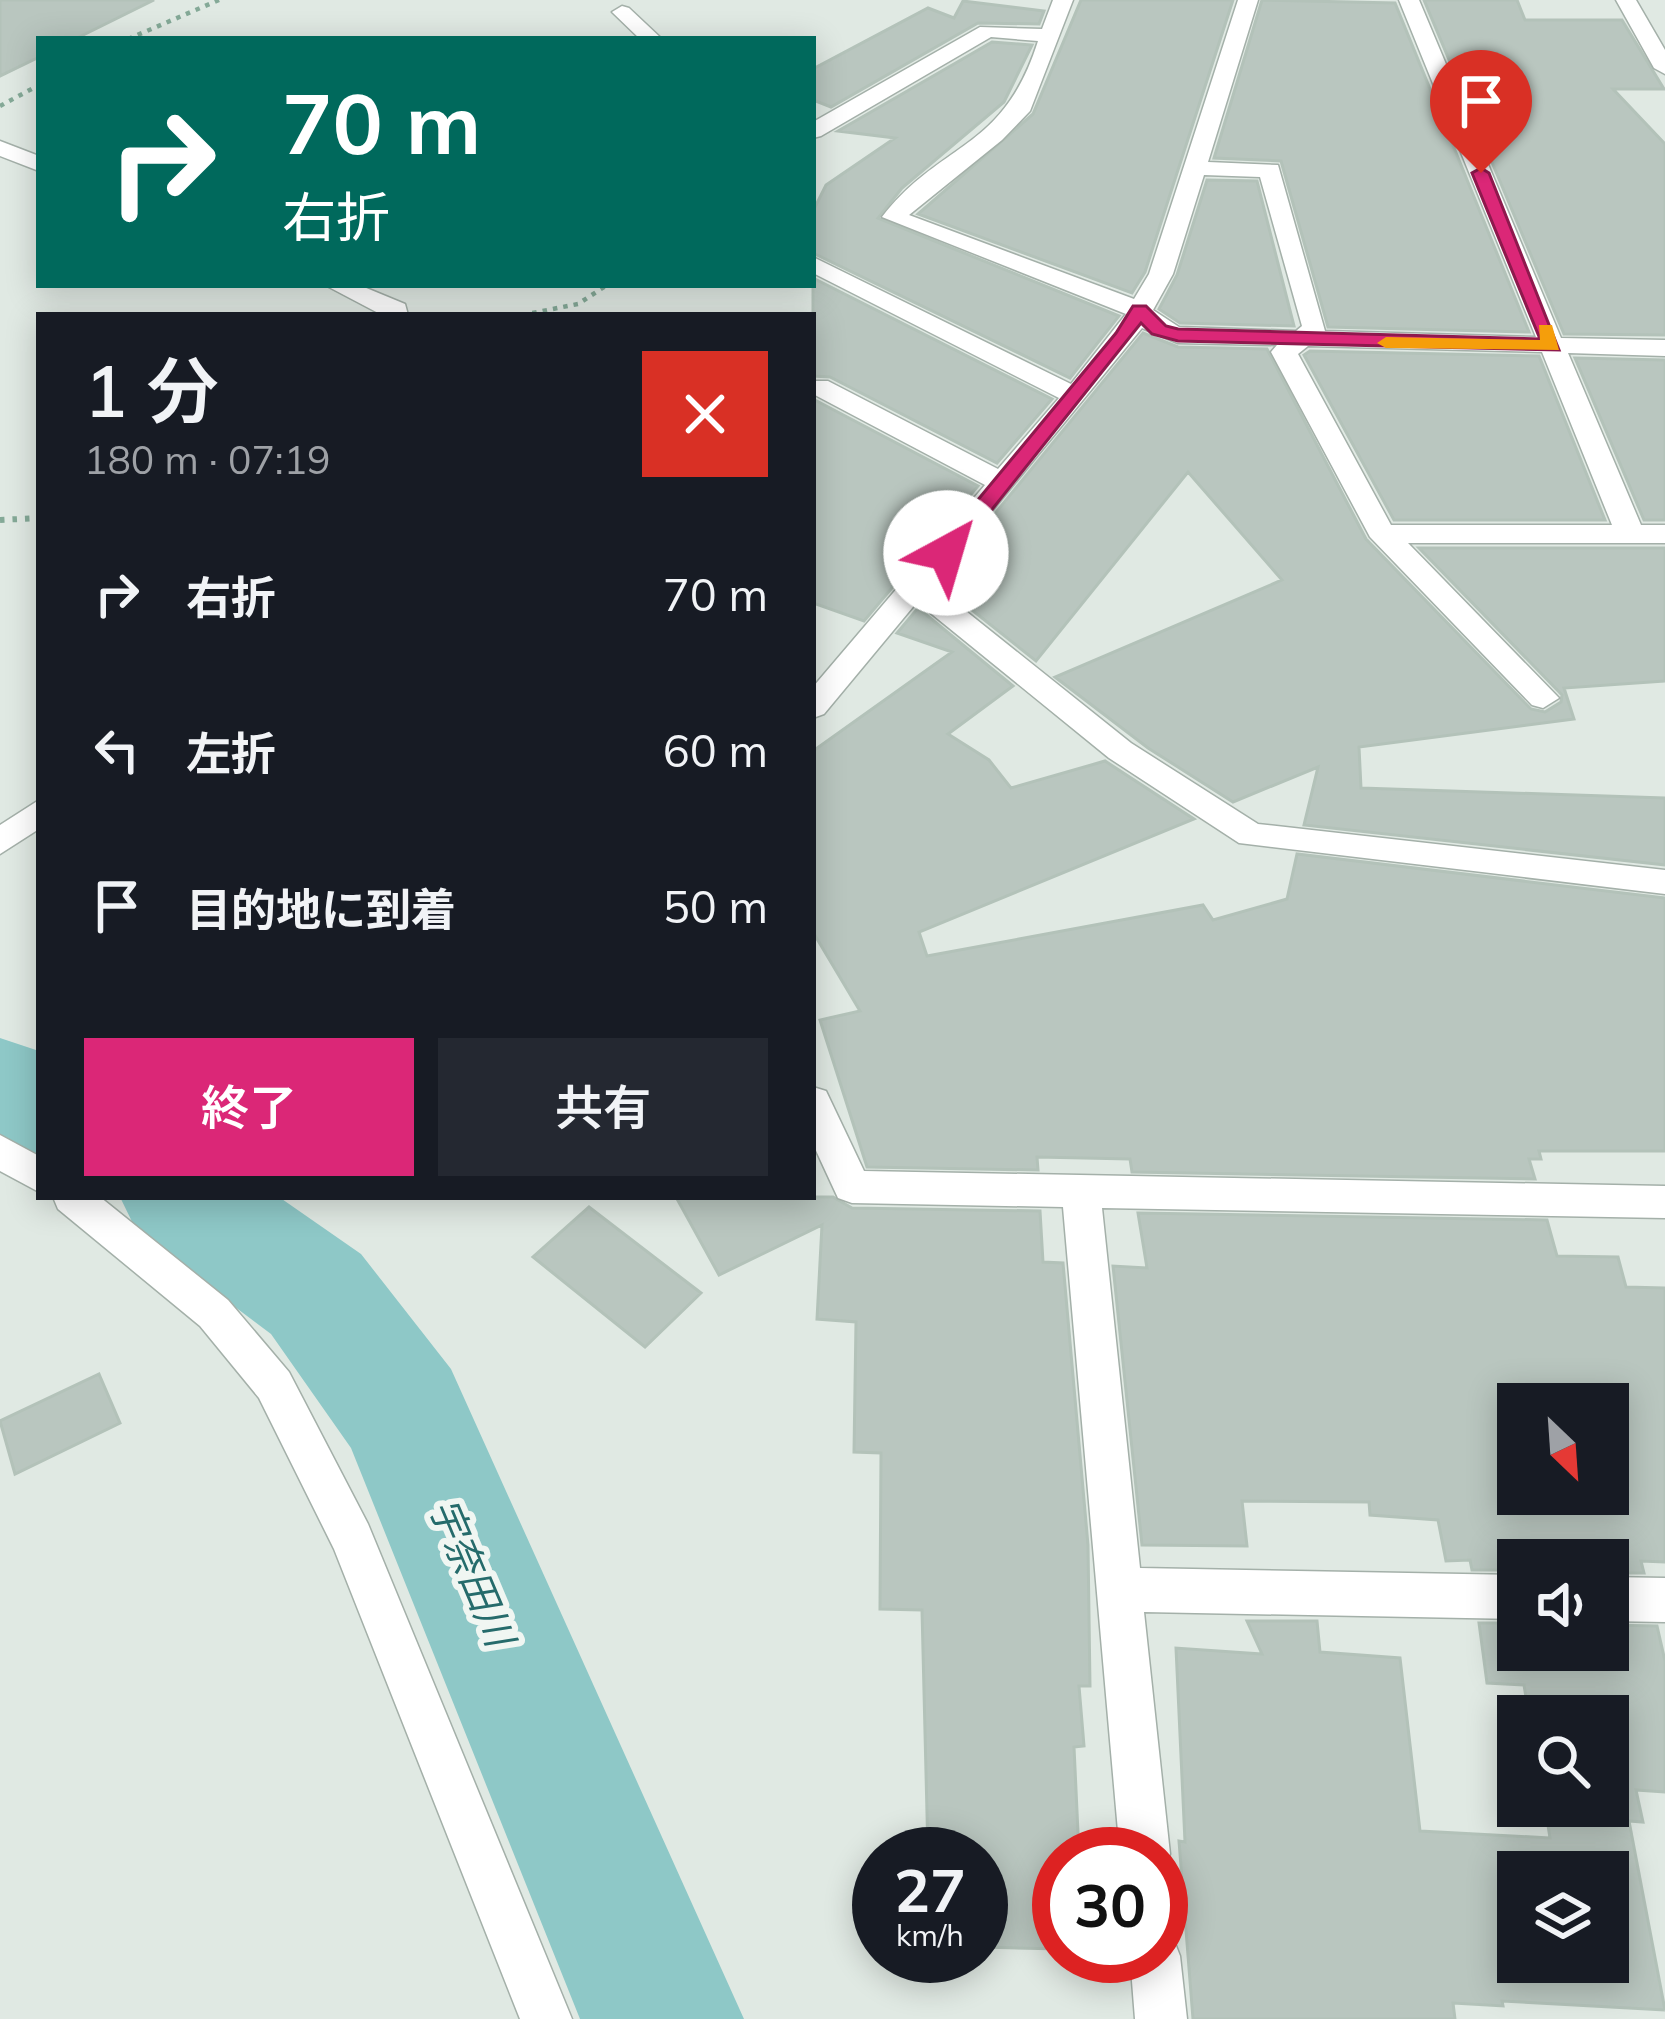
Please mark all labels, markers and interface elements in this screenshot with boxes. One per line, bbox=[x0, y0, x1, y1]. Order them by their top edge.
pin bbox=[1430, 50, 1532, 173]
icon: arrive bbox=[1448, 68, 1514, 134]
text: 70 m bbox=[282, 70, 481, 175]
icon: right bbox=[84, 84, 240, 240]
text: 右折 bbox=[282, 183, 390, 251]
text: 1 分 bbox=[84, 345, 218, 435]
button: close bbox=[642, 351, 768, 477]
text: 180 m · 07:19 bbox=[84, 435, 330, 484]
position arrow bbox=[883, 490, 1009, 616]
icon: right bbox=[84, 561, 150, 627]
text: 70 m bbox=[663, 566, 768, 622]
text: 右折 bbox=[186, 569, 276, 625]
icon: left bbox=[84, 717, 150, 783]
text: 60 m bbox=[663, 722, 768, 778]
text: 左折 bbox=[186, 725, 276, 781]
icon: arrive bbox=[84, 873, 150, 939]
text: 50 m bbox=[663, 878, 768, 934]
text: 目的地に到着 bbox=[186, 881, 456, 937]
button: 終了 bbox=[84, 1038, 414, 1176]
button: 共有 bbox=[438, 1038, 768, 1176]
north arrow bbox=[1497, 1383, 1629, 1515]
map controls bbox=[1497, 1383, 1629, 1983]
water label: 宇奈田川 bbox=[419, 1490, 527, 1657]
button: sound bbox=[1497, 1539, 1629, 1671]
button: search bbox=[1497, 1695, 1629, 1827]
speed limit sign: 30 bbox=[1032, 1827, 1188, 1983]
button: layers bbox=[1497, 1851, 1629, 1983]
text: 27 bbox=[894, 1852, 966, 1927]
text: km/h bbox=[896, 1916, 964, 1954]

